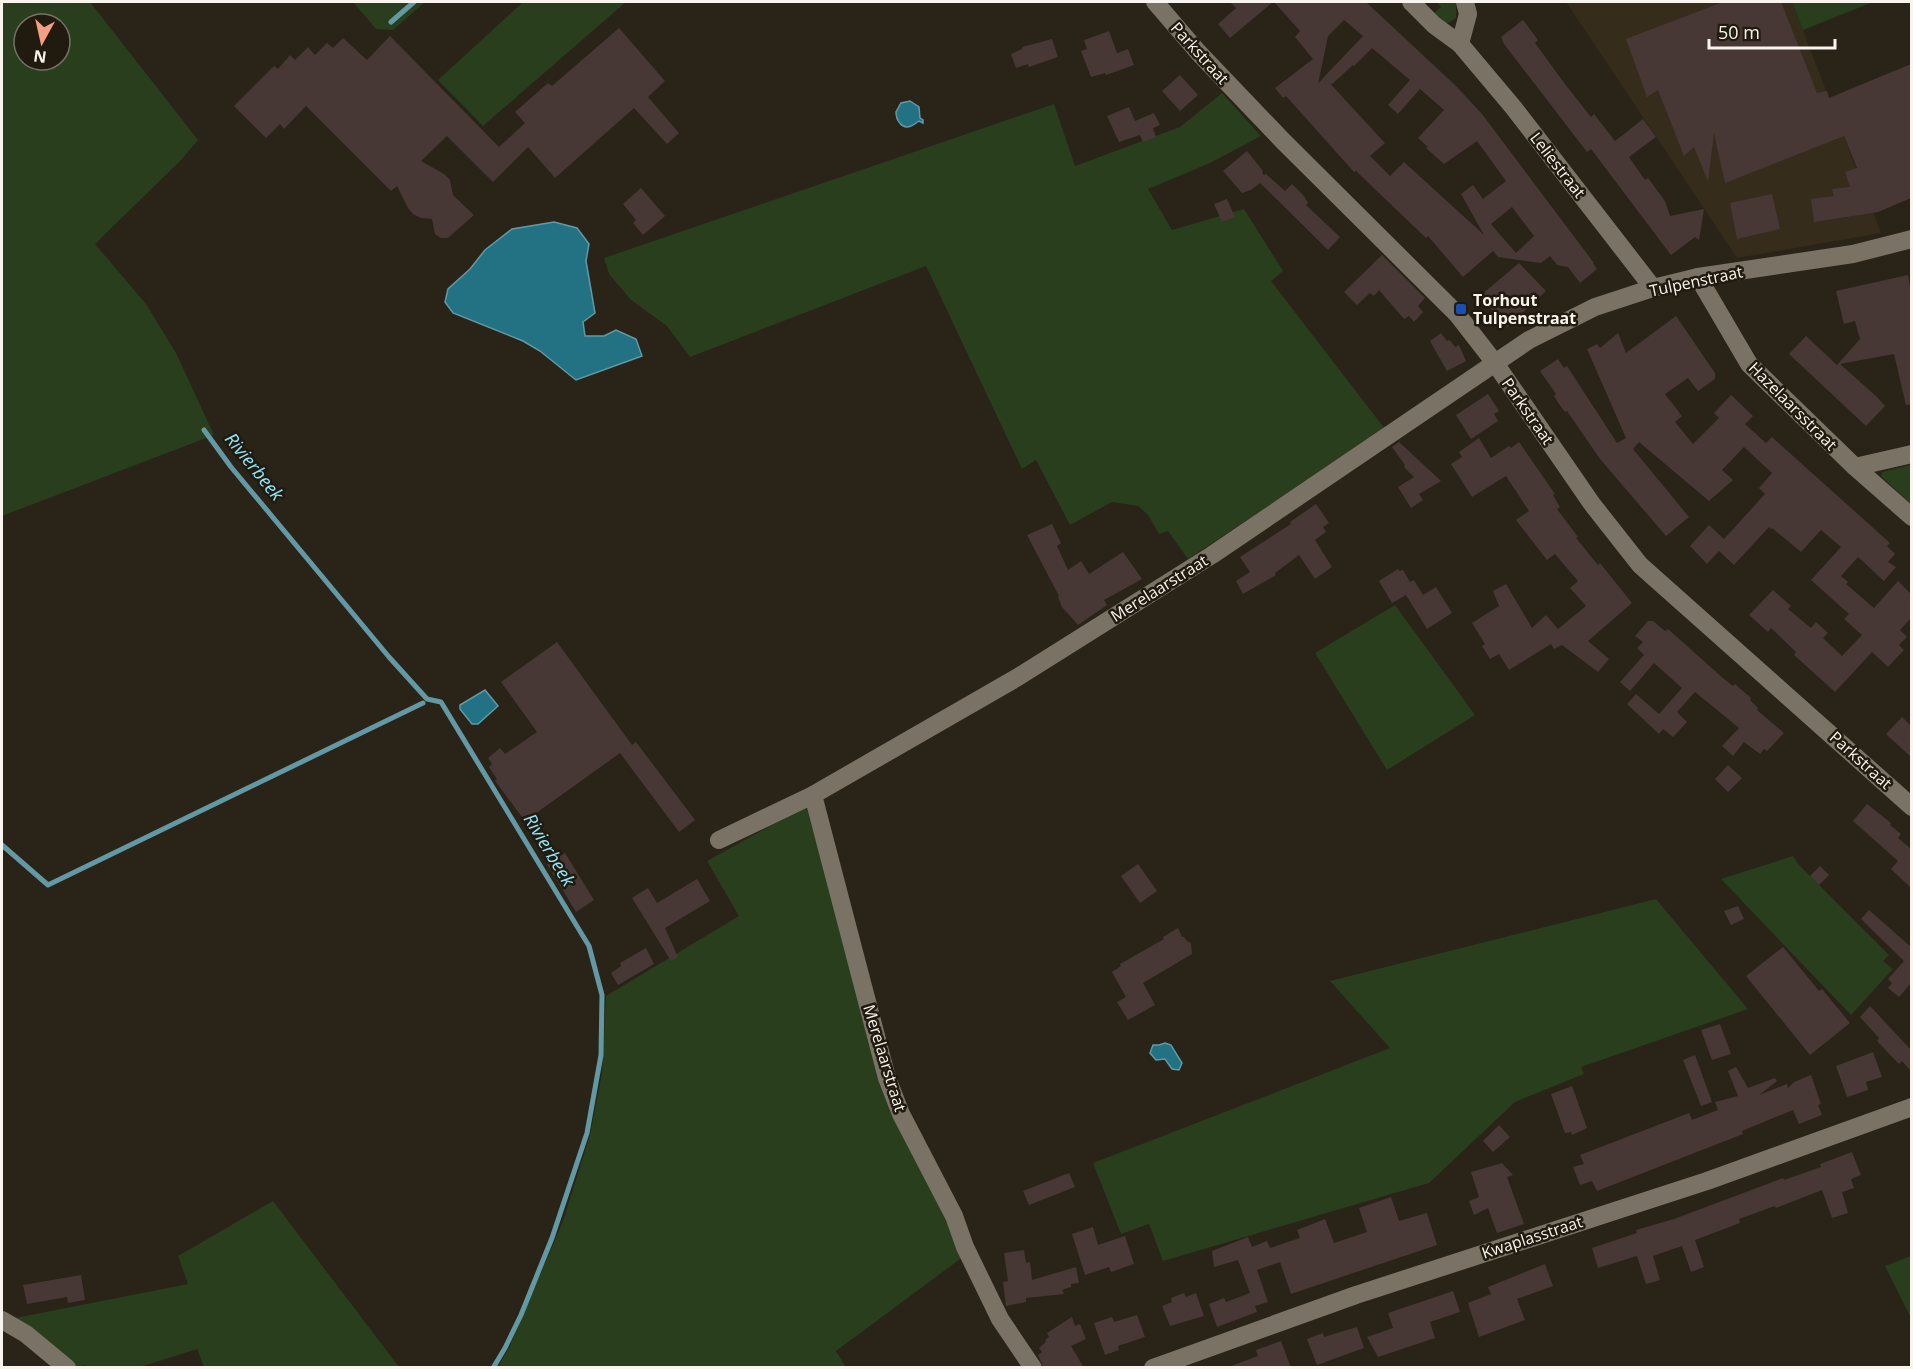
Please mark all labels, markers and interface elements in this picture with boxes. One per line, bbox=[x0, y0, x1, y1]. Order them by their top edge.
north arrow bbox=[12, 12, 72, 72]
scale bar bbox=[1709, 12, 1835, 50]
street label: Parkstraat bbox=[1166, 17, 1234, 89]
text: 50 m bbox=[1718, 20, 1760, 44]
text: N bbox=[32, 45, 48, 69]
street label: Leliestraat bbox=[1525, 128, 1591, 203]
street label: Tulpenstraat bbox=[1647, 260, 1745, 302]
place label: Torhout Tulpenstraat bbox=[1473, 289, 1576, 329]
marker: Torhout Tulpenstraat bbox=[1454, 302, 1468, 316]
street label: Hazelaarsstraat bbox=[1744, 357, 1842, 455]
street label: Parkstraat bbox=[1497, 373, 1559, 449]
water label: Rivierbeek bbox=[220, 427, 290, 506]
street label: Merelaarstraat bbox=[1106, 549, 1212, 627]
street label: Parkstraat bbox=[1825, 726, 1897, 794]
water label: Rivierbeek bbox=[519, 809, 582, 891]
street label: Merelaarstraat bbox=[858, 1002, 912, 1114]
street label: Kwaplasstraat bbox=[1479, 1210, 1586, 1264]

